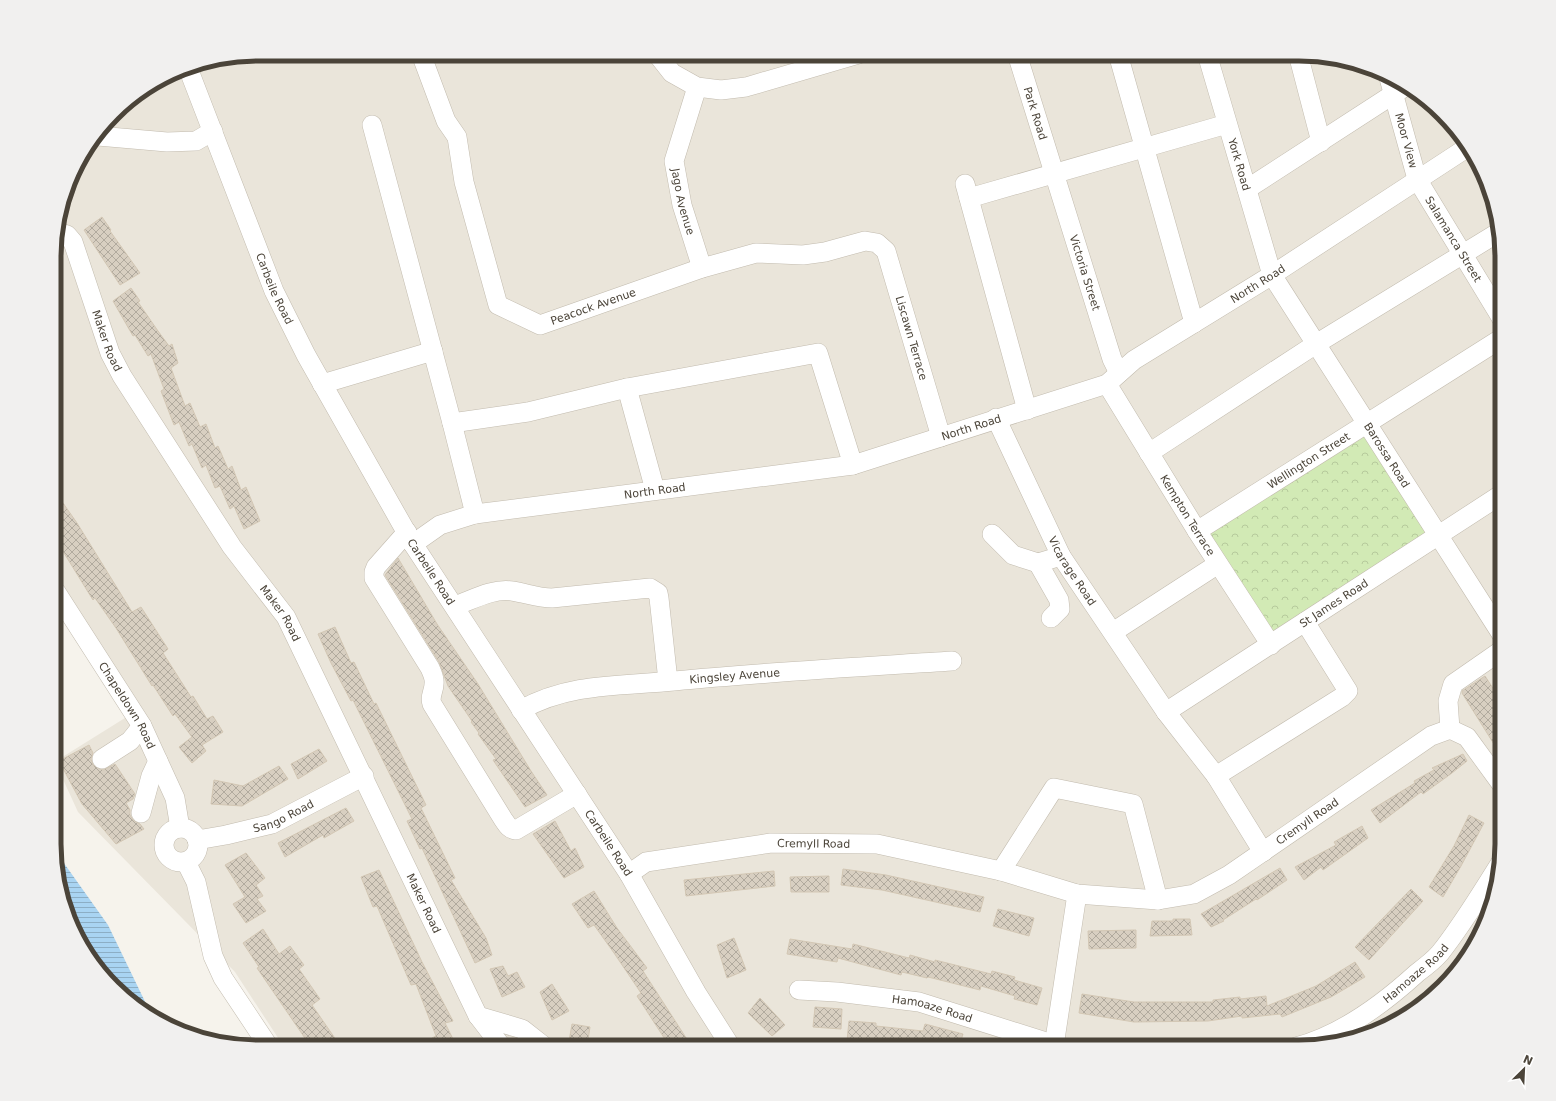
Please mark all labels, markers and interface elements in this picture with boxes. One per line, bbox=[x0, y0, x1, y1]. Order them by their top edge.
street label: Park Road bbox=[1021, 85, 1049, 141]
street label: Moor View bbox=[1392, 112, 1420, 170]
street label: York Road bbox=[1225, 136, 1253, 192]
street label: Jago Avenue bbox=[668, 166, 697, 237]
street label: Salamanca Street bbox=[1422, 194, 1484, 285]
street label: Victoria Street bbox=[1067, 233, 1103, 313]
street label: Carbeile Road bbox=[253, 251, 296, 327]
street label: North Road bbox=[1228, 262, 1288, 306]
street label: Peacock Avenue bbox=[549, 286, 638, 328]
street label: Liscawn Terrace bbox=[893, 294, 930, 382]
street label: Maker Road bbox=[89, 308, 124, 374]
street label: North Road bbox=[940, 412, 1003, 443]
street label: Barossa Road bbox=[1361, 420, 1412, 490]
street label: Wellington Street bbox=[1265, 430, 1353, 492]
street label: Kempton Terrace bbox=[1157, 473, 1217, 559]
street label: North Road bbox=[623, 481, 686, 502]
street label: Vicarage Road bbox=[1046, 534, 1098, 608]
street label: Carbeile Road bbox=[404, 537, 457, 608]
street label: St James Road bbox=[1297, 577, 1371, 631]
street label: Maker Road bbox=[257, 583, 303, 643]
street label: Chapeldown Road bbox=[96, 660, 158, 751]
street label: Kingsley Avenue bbox=[689, 666, 781, 687]
street label: Cremyll Road bbox=[1274, 796, 1341, 848]
street label: Sango Road bbox=[252, 797, 316, 835]
street label: Carbeile Road bbox=[582, 808, 635, 879]
street label: Cremyll Road bbox=[777, 837, 850, 851]
street label: Maker Road bbox=[403, 872, 443, 935]
street label: Hamoaze Road bbox=[1381, 942, 1452, 1006]
street label: Hamoaze Road bbox=[891, 993, 974, 1025]
north arrow bbox=[1504, 1049, 1544, 1089]
text: N bbox=[1521, 1053, 1535, 1068]

